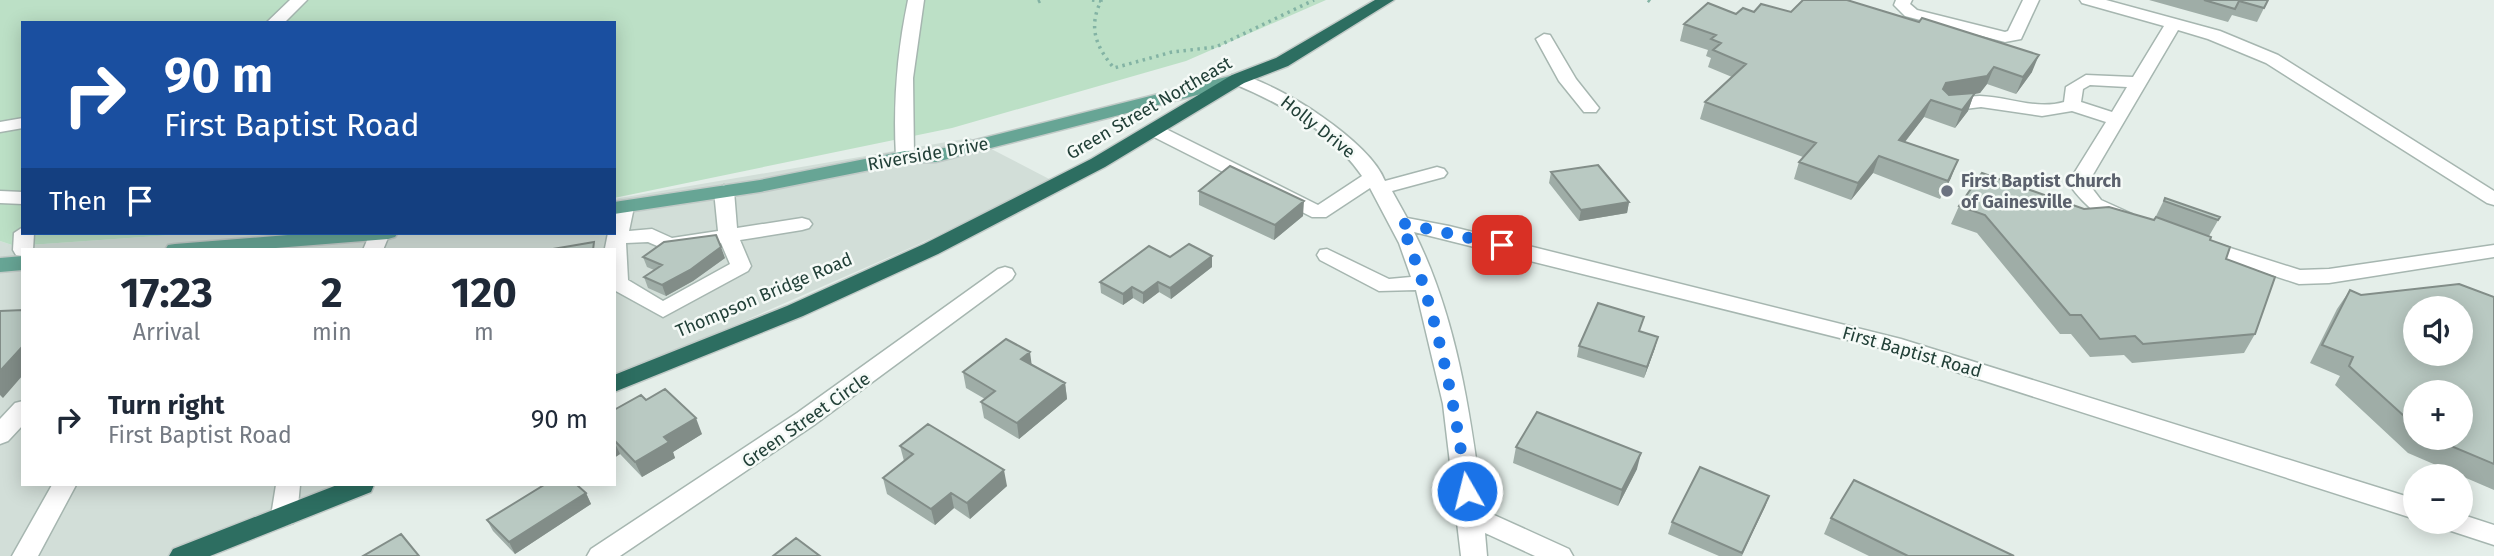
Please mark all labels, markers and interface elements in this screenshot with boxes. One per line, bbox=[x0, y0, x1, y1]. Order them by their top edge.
text: 90 m bbox=[164, 46, 273, 105]
icon: right bbox=[49, 49, 140, 140]
street label: Green Street Northeast bbox=[1062, 51, 1236, 164]
street label: Holly Drive bbox=[1276, 91, 1360, 163]
text: First Baptist Road bbox=[164, 106, 420, 144]
street label: Riverside Drive bbox=[866, 133, 990, 175]
place label: First Baptist Church of Gainesville bbox=[1961, 170, 2121, 213]
icon: arrive bbox=[121, 182, 159, 220]
marker: First Baptist Church of Gainesville bbox=[1939, 183, 1955, 199]
text: Then bbox=[49, 186, 107, 217]
pin bbox=[1472, 215, 1532, 275]
icon: arrive bbox=[1483, 226, 1521, 264]
street label: Thompson Bridge Road bbox=[672, 248, 856, 342]
text: 17:23 bbox=[120, 268, 213, 318]
text: 2 bbox=[321, 268, 343, 318]
text: 120 bbox=[451, 268, 517, 318]
map controls bbox=[2403, 296, 2473, 534]
button: sound bbox=[2403, 296, 2473, 366]
text: Arrival bbox=[133, 318, 200, 346]
text: min bbox=[312, 318, 352, 346]
text: m bbox=[474, 318, 494, 346]
street label: First Baptist Road bbox=[1840, 322, 1984, 382]
street label: Green Street Circle bbox=[738, 368, 874, 472]
button: + bbox=[2403, 380, 2473, 450]
text: Turn right bbox=[108, 390, 225, 421]
icon: right bbox=[49, 401, 87, 439]
text: 90 m bbox=[531, 404, 588, 435]
text: First Baptist Road bbox=[108, 421, 292, 449]
position arrow bbox=[1430, 454, 1504, 528]
button: − bbox=[2403, 464, 2473, 534]

